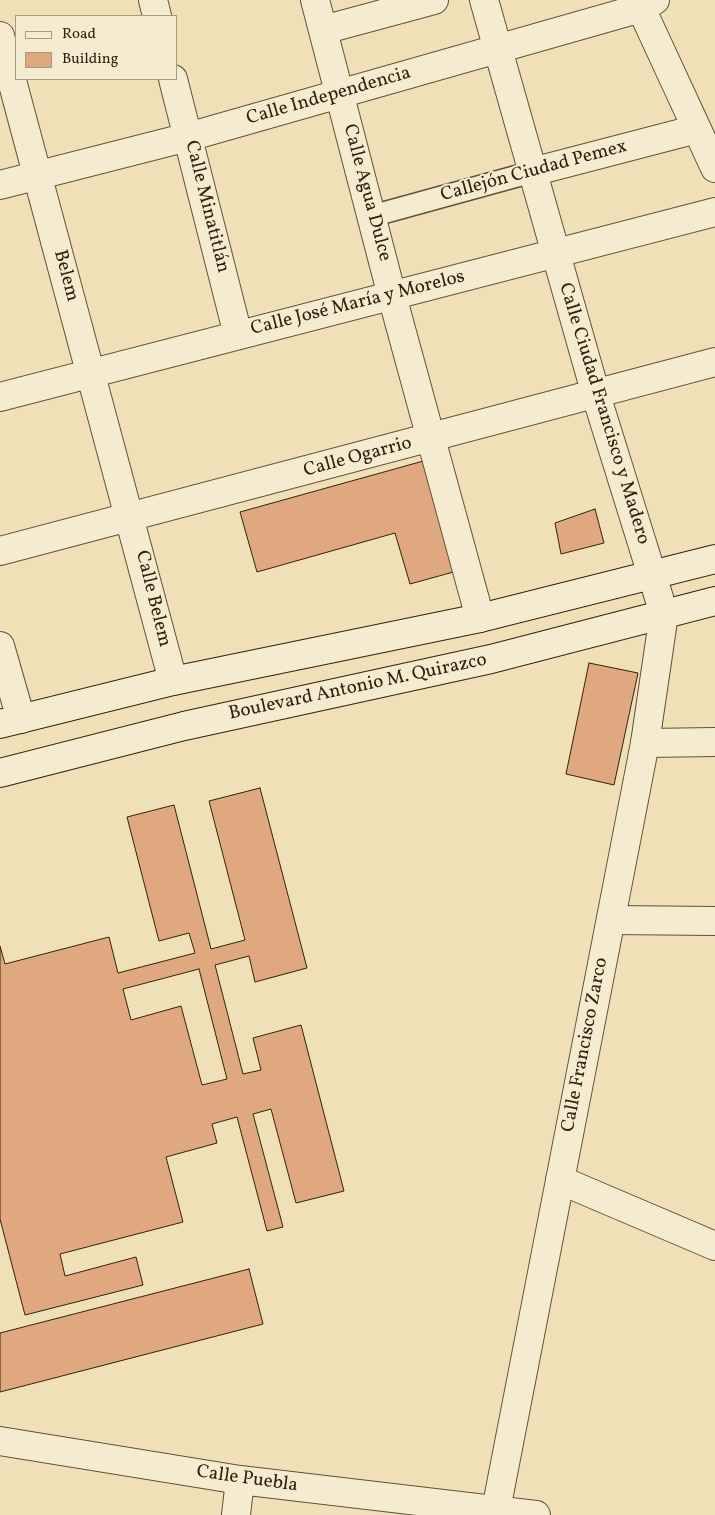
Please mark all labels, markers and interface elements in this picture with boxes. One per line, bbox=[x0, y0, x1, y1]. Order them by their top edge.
legend bbox=[15, 15, 178, 80]
text: Road bbox=[62, 24, 96, 45]
text: Building bbox=[62, 49, 118, 70]
street label: Calle Independencia bbox=[244, 63, 414, 131]
street label: Calle Agua Dulce bbox=[337, 122, 395, 264]
street label: Callejón Ciudad Pemex bbox=[438, 136, 630, 208]
street label: Calle Minatitlán bbox=[179, 139, 233, 275]
street label: Belem bbox=[47, 248, 83, 304]
street label: Calle José María y Morelos bbox=[249, 266, 467, 342]
street label: Calle Ciudad Francisco y Madero bbox=[552, 281, 654, 547]
street label: Calle Ogarrio bbox=[302, 433, 414, 483]
street label: Calle Belem bbox=[129, 549, 175, 649]
street label: Boulevard Antonio M. Quirazco bbox=[227, 649, 489, 727]
street label: Calle Francisco Zarco bbox=[558, 956, 614, 1134]
street label: Calle Puebla bbox=[195, 1462, 299, 1498]

